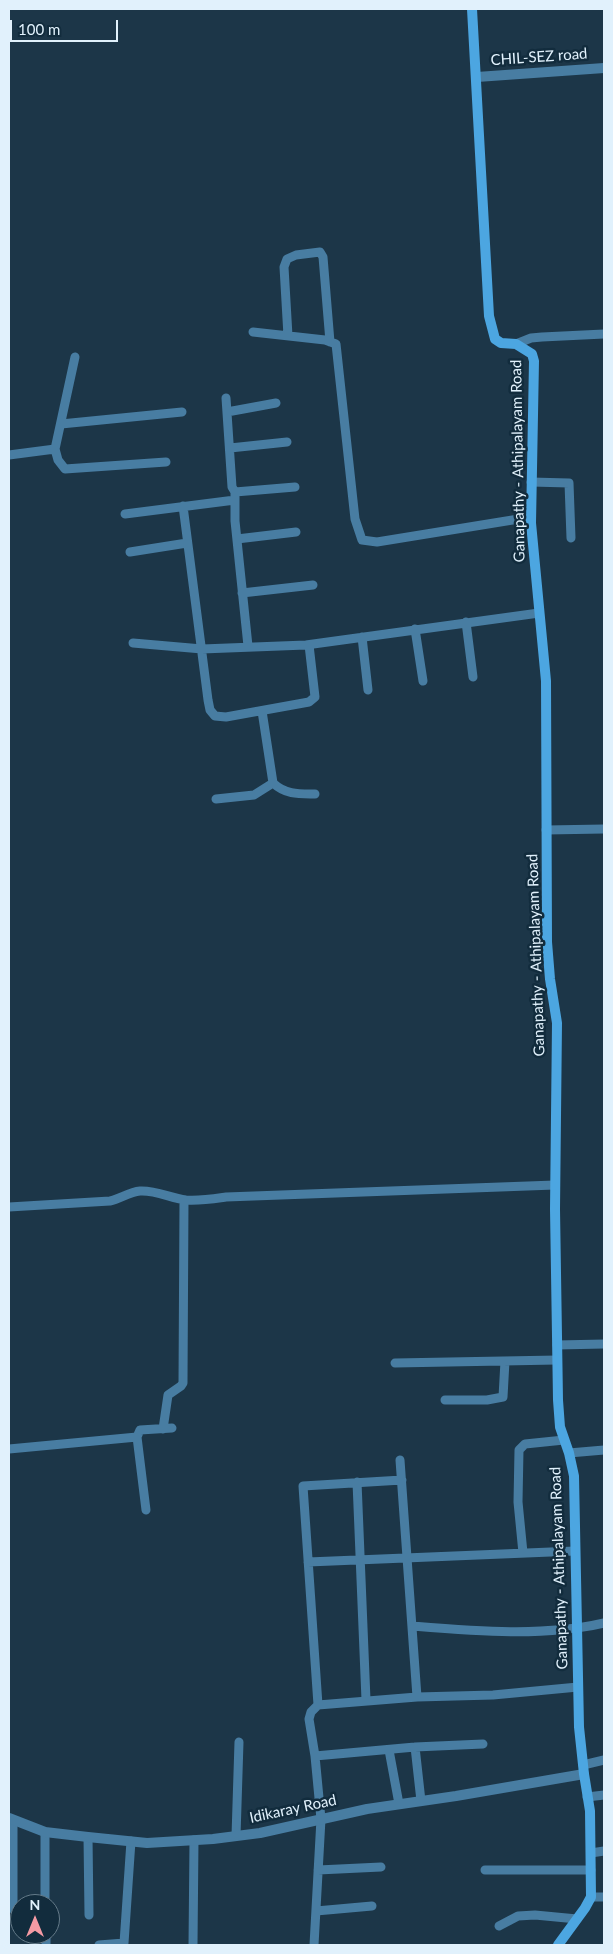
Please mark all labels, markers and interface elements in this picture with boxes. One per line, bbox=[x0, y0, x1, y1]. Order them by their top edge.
scale bar bbox=[12, 10, 120, 42]
text: 100 m bbox=[18, 20, 60, 38]
street label: CHIL-SEZ road bbox=[490, 45, 588, 69]
street label: Ganapathy - Athipalayam Road bbox=[507, 359, 529, 563]
street label: Ganapathy - Athipalayam Road bbox=[523, 853, 549, 1057]
street label: Ganapathy - Athipalayam Road bbox=[546, 1466, 572, 1670]
street label: Idikaray Road bbox=[248, 1791, 338, 1827]
north arrow bbox=[10, 1894, 60, 1944]
text: N bbox=[30, 1896, 40, 1913]

